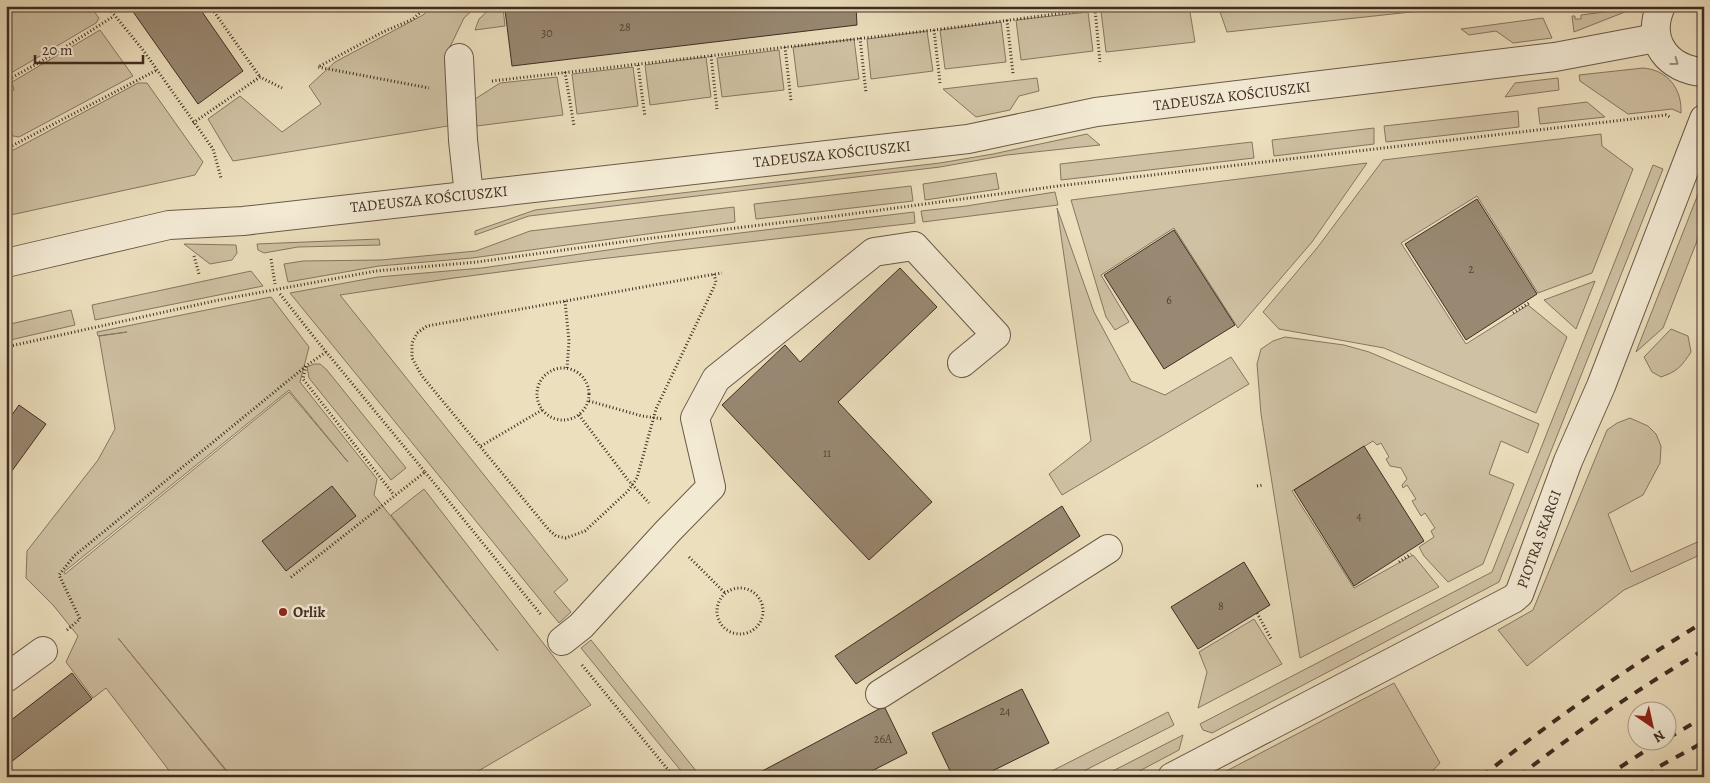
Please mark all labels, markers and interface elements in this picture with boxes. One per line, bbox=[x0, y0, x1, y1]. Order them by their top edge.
house number: 28 bbox=[619, 19, 631, 35]
house number: 30 bbox=[541, 25, 553, 41]
scale bar bbox=[35, 32, 142, 64]
text: 20 m bbox=[42, 40, 73, 60]
one-way arrow bbox=[1669, 57, 1678, 65]
street label: TADEUSZA KOŚCIUSZKI bbox=[1152, 76, 1312, 116]
street label: TADEUSZA KOŚCIUSZKI bbox=[752, 136, 912, 172]
street label: TADEUSZA KOŚCIUSZKI bbox=[349, 181, 509, 217]
house number: 2 bbox=[1468, 261, 1474, 277]
house number: 6 bbox=[1166, 292, 1172, 308]
house number: 11 bbox=[823, 445, 831, 461]
street label: PIOTRA SKARGI bbox=[1512, 487, 1566, 591]
house number: 4 bbox=[1356, 508, 1362, 524]
house number: 8 bbox=[1218, 598, 1224, 614]
place label: Orlik bbox=[293, 602, 325, 622]
marker: Orlik bbox=[277, 606, 289, 618]
north arrow bbox=[1628, 700, 1678, 750]
house number: 24 bbox=[999, 703, 1011, 719]
text: N bbox=[1649, 726, 1669, 747]
house number: 26A bbox=[874, 731, 893, 747]

